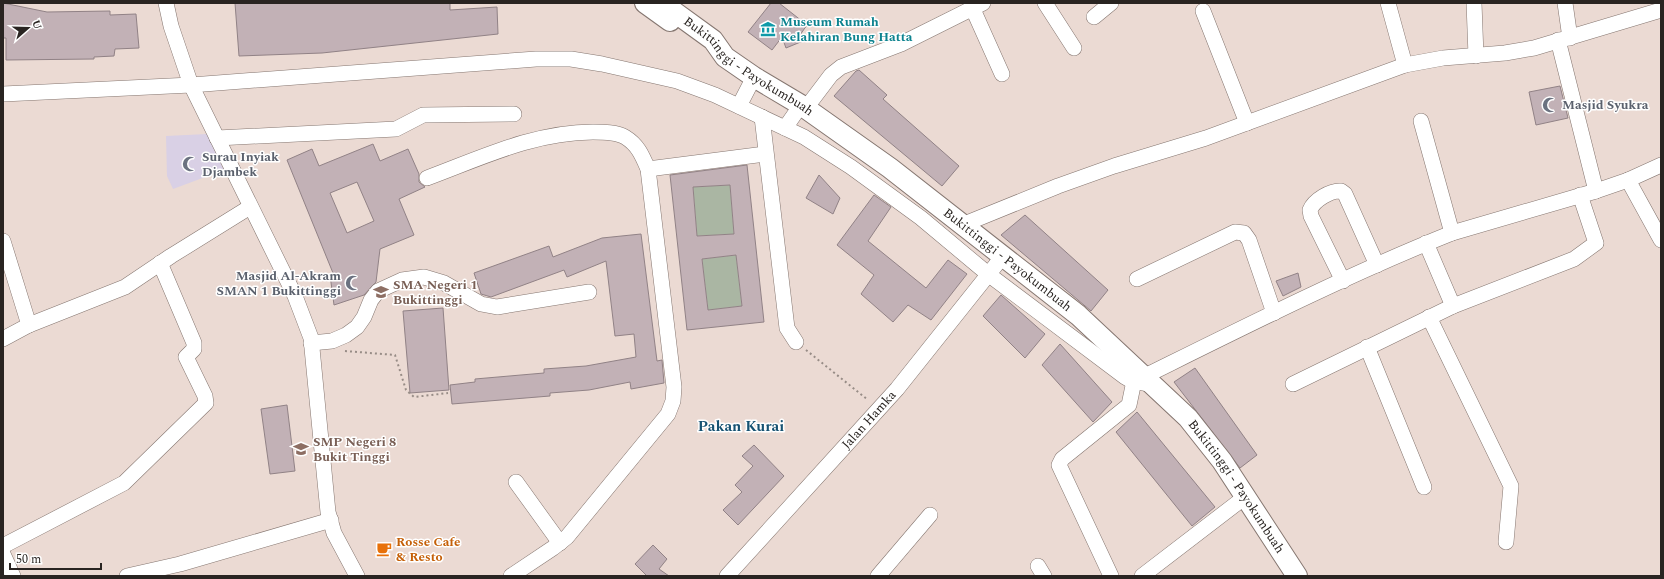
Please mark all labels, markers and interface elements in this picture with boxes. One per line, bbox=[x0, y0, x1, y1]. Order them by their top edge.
north arrow bbox=[8, 8, 48, 48]
street label: Bukittinggi - Payokumbuah bbox=[679, 12, 818, 121]
place label: Museum Rumah Kelahiran Bung Hatta bbox=[780, 12, 913, 47]
text: U bbox=[27, 18, 46, 32]
museum icon: Museum Rumah Kelahiran Bung Hatta bbox=[759, 20, 777, 38]
place label: Masjid Syukra bbox=[1562, 95, 1649, 115]
mosque icon: Masjid Syukra bbox=[1541, 96, 1559, 114]
place label: Surau Inyiak Djambek bbox=[202, 147, 279, 182]
mosque icon: Surau Inyiak Djambek bbox=[181, 155, 199, 173]
street label: Bukittinggi - Payokumbuah bbox=[939, 203, 1077, 317]
place label: Masjid Al-Akram SMAN 1 Bukittinggi bbox=[217, 266, 341, 301]
mosque icon: Masjid Al-Akram SMAN 1 Bukittinggi bbox=[344, 274, 362, 292]
place label: SMA Negeri 1 Bukittinggi bbox=[393, 275, 478, 310]
school or university icon: SMA Negeri 1 Bukittinggi bbox=[372, 283, 390, 301]
street label: Jalan Hamka bbox=[837, 385, 901, 454]
district label: Pakan Kurai bbox=[698, 415, 784, 438]
street label: Bukittinggi - Payokumbuah bbox=[1183, 415, 1290, 558]
place label: SMP Negeri 8 Bukit Tinggi bbox=[313, 432, 396, 467]
school or university icon: SMP Negeri 8 Bukit Tinggi bbox=[292, 440, 310, 458]
place label: Rosse Cafe & Resto bbox=[396, 532, 461, 567]
cafe icon: Rosse Cafe & Resto bbox=[375, 540, 393, 558]
scale bar bbox=[10, 545, 101, 571]
text: 50 m bbox=[16, 550, 41, 569]

